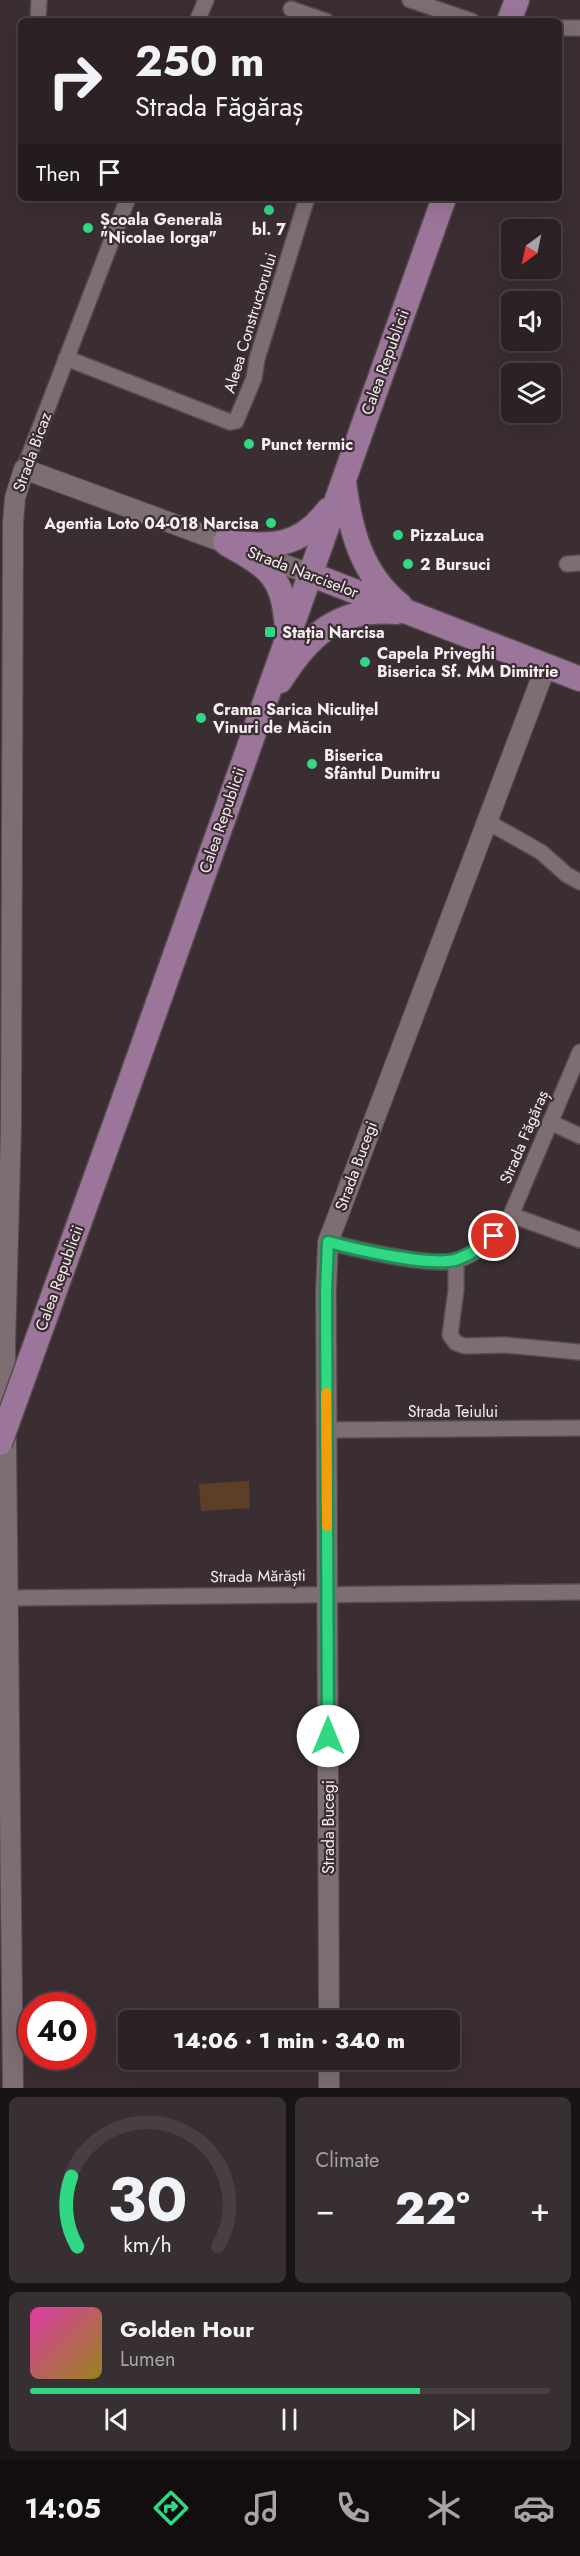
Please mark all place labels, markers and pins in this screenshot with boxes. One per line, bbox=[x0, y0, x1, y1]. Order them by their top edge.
marker: bl. 7 bbox=[262, 203, 276, 217]
place label: Școala Generală "Nicolae Iorga" bbox=[100, 208, 223, 249]
place label: bl. 7 bbox=[252, 218, 286, 241]
marker: Școala Generală "Nicolae Iorga" bbox=[81, 221, 95, 235]
place label: Punct termic bbox=[261, 433, 353, 456]
marker: Punct termic bbox=[242, 437, 256, 451]
place label: Agentia Loto 04-018 Narcisa bbox=[43, 512, 259, 535]
marker: Agentia Loto 04-018 Narcisa bbox=[264, 516, 278, 530]
place label: PizzaLuca bbox=[410, 524, 484, 547]
marker: PizzaLuca bbox=[391, 528, 405, 542]
place label: 2 Bursuci bbox=[420, 553, 491, 576]
marker: 2 Bursuci bbox=[401, 557, 415, 571]
place label: Stația Narcisa bbox=[282, 621, 385, 644]
marker: Stația Narcisa bbox=[263, 625, 277, 639]
place label: Capela Priveghi Biserica Sf. MM Dimitrie bbox=[377, 642, 559, 683]
marker: Capela Priveghi Biserica Sf. MM Dimitrie bbox=[358, 655, 372, 669]
place label: Crama Sarica Niculițel Vinuri de Măcin bbox=[212, 698, 378, 739]
marker: Crama Sarica Niculițel Vinuri de Măcin bbox=[194, 711, 208, 725]
place label: Biserica Sfântul Dumitru bbox=[324, 744, 440, 785]
marker: Biserica Sfântul Dumitru bbox=[305, 757, 319, 771]
pin bbox=[468, 1210, 519, 1261]

